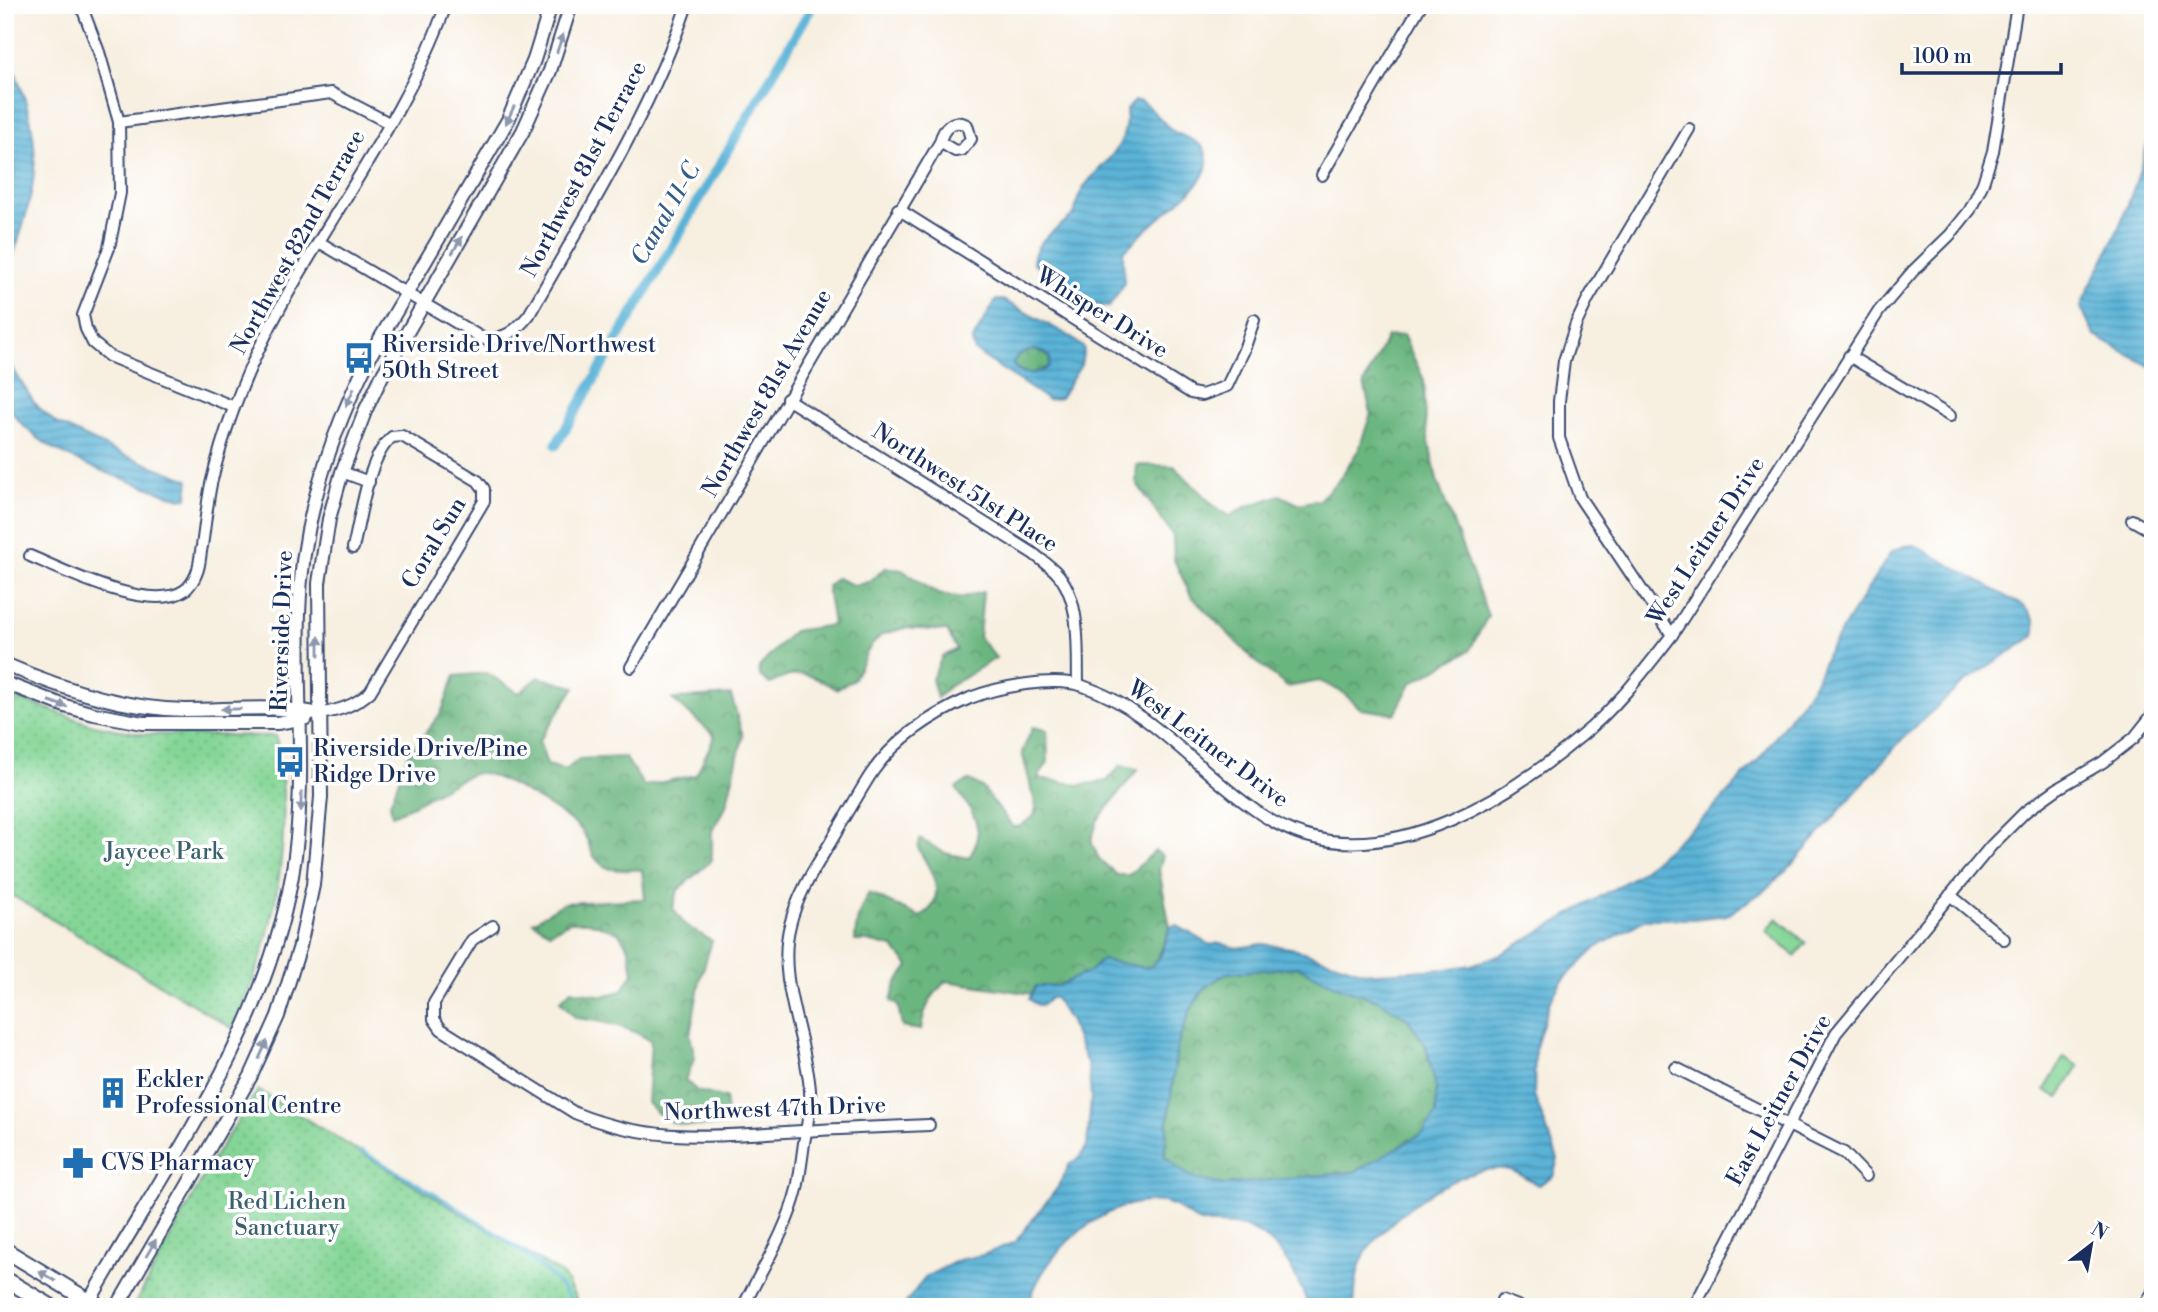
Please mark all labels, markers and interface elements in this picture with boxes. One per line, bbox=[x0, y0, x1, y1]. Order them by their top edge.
one-way arrow bbox=[555, 32, 566, 53]
scale bar bbox=[1902, 32, 2062, 76]
text: 100 m bbox=[1913, 44, 1972, 70]
street label: Northwest 81st Terrace bbox=[515, 56, 653, 282]
one-way arrow bbox=[504, 105, 516, 125]
street label: Northwest 82nd Terrace bbox=[225, 125, 371, 359]
water label: Canal 11-C bbox=[625, 156, 708, 271]
one-way arrow bbox=[451, 236, 463, 255]
street label: Whisper Drive bbox=[1030, 261, 1173, 365]
street label: Northwest 81st Avenue bbox=[696, 284, 838, 502]
place label: Riverside Drive/Northwest 50th Street bbox=[382, 331, 656, 385]
bus stop icon: Riverside Drive/Northwest 50th Street bbox=[342, 341, 376, 375]
one-way arrow bbox=[344, 387, 356, 407]
street label: Northwest 51st Place bbox=[867, 417, 1063, 559]
street label: West Leitner Drive bbox=[1641, 452, 1771, 631]
street label: Coral Sun bbox=[396, 492, 472, 594]
street label: Riverside Drive bbox=[265, 550, 299, 712]
one-way arrow bbox=[313, 635, 325, 657]
street label: West Leitner Drive bbox=[1121, 674, 1294, 814]
one-way arrow bbox=[48, 699, 69, 710]
one-way arrow bbox=[220, 703, 242, 715]
place label: Riverside Drive/Pine Ridge Drive bbox=[313, 735, 528, 789]
bus stop icon: Riverside Drive/Pine Ridge Drive bbox=[273, 745, 307, 779]
one-way arrow bbox=[295, 791, 307, 813]
park label: Jaycee Park bbox=[103, 838, 225, 866]
street label: East Leitner Drive bbox=[1720, 1009, 1838, 1191]
one-way arrow bbox=[258, 1039, 269, 1060]
place label: Eckler Professional Centre bbox=[136, 1066, 342, 1120]
building icon: Eckler Professional Centre bbox=[96, 1076, 130, 1110]
street label: Northwest 47th Drive bbox=[663, 1091, 887, 1127]
pharmacy icon: CVS Pharmacy bbox=[61, 1146, 95, 1180]
place label: CVS Pharmacy bbox=[101, 1149, 256, 1177]
park label: Red Lichen Sanctuary bbox=[228, 1188, 346, 1242]
north arrow bbox=[2056, 1210, 2126, 1280]
text: N bbox=[2087, 1217, 2112, 1245]
one-way arrow bbox=[145, 1238, 158, 1257]
one-way arrow bbox=[38, 1269, 57, 1282]

